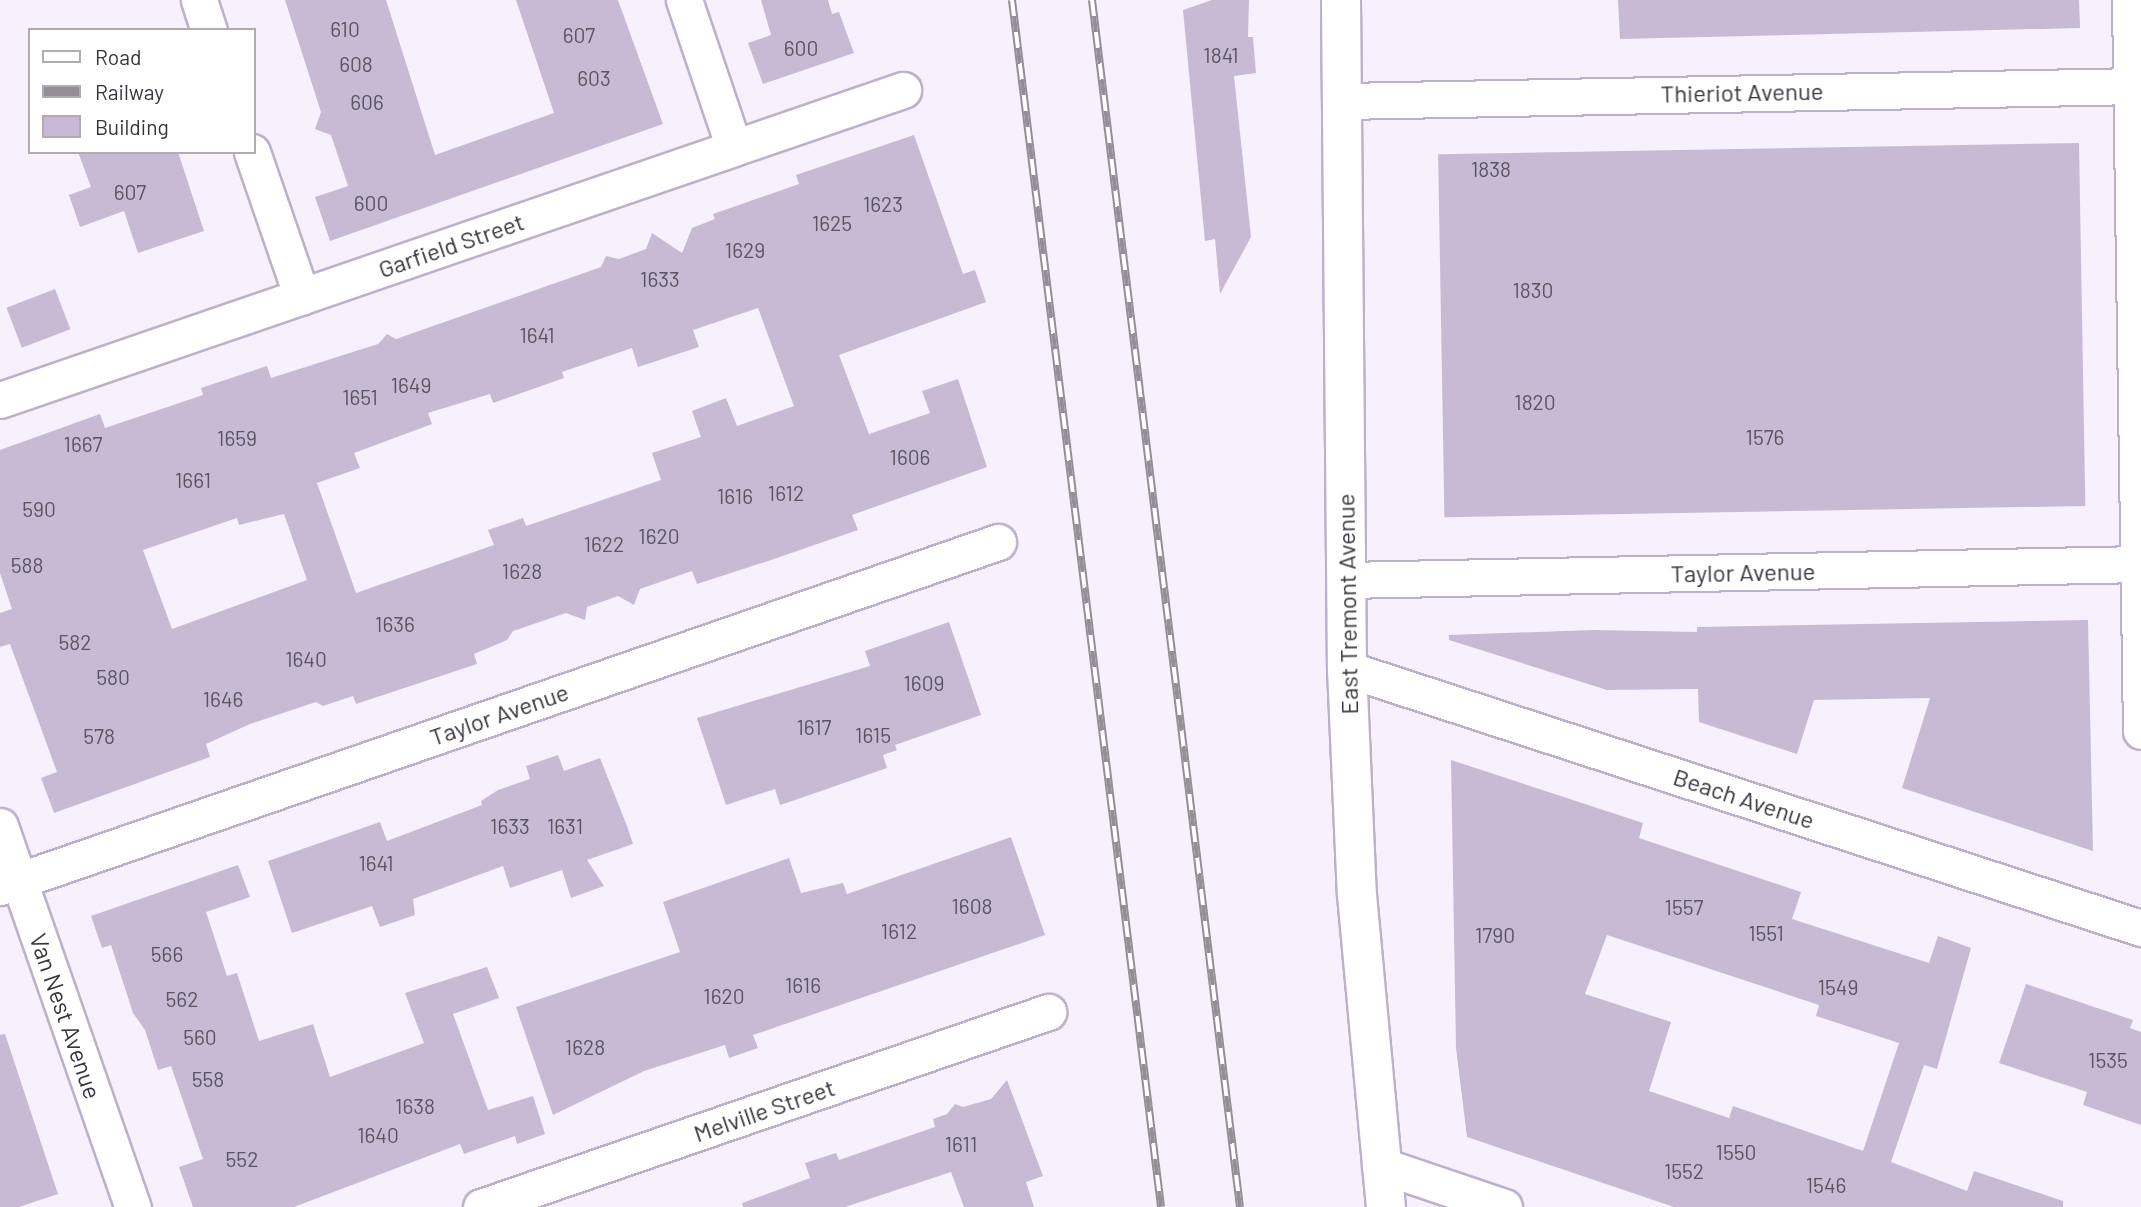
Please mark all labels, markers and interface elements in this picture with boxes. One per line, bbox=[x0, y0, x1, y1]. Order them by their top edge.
house number: 610 bbox=[330, 16, 360, 42]
house number: 607 bbox=[563, 22, 595, 48]
legend bbox=[28, 28, 256, 154]
house number: 600 bbox=[784, 35, 818, 61]
house number: 1841 bbox=[1203, 42, 1239, 68]
text: Road bbox=[95, 44, 141, 69]
house number: 608 bbox=[339, 51, 373, 77]
house number: 603 bbox=[577, 65, 611, 91]
street label: Thieriot Avenue bbox=[1660, 76, 1824, 108]
text: Railway bbox=[95, 79, 164, 104]
house number: 606 bbox=[350, 89, 384, 115]
text: Building bbox=[95, 114, 169, 139]
house number: 1838 bbox=[1471, 156, 1511, 182]
house number: 607 bbox=[114, 179, 146, 205]
house number: 600 bbox=[354, 190, 388, 216]
house number: 1623 bbox=[863, 191, 903, 217]
street label: Garfield Street bbox=[374, 207, 528, 283]
house number: 1625 bbox=[812, 210, 852, 236]
house number: 1629 bbox=[725, 237, 765, 263]
house number: 1633 bbox=[640, 266, 680, 292]
house number: 1830 bbox=[1513, 277, 1553, 303]
house number: 1641 bbox=[519, 322, 555, 348]
house number: 1649 bbox=[391, 372, 431, 398]
house number: 1651 bbox=[342, 384, 378, 410]
house number: 1820 bbox=[1514, 389, 1556, 415]
house number: 1576 bbox=[1746, 424, 1784, 450]
house number: 1659 bbox=[217, 425, 257, 451]
house number: 1667 bbox=[64, 431, 102, 457]
house number: 1606 bbox=[890, 444, 930, 470]
house number: 1661 bbox=[175, 467, 211, 493]
house number: 1612 bbox=[768, 480, 804, 506]
house number: 1616 bbox=[717, 483, 753, 509]
street label: East Tremont Avenue bbox=[1331, 493, 1363, 715]
house number: 590 bbox=[22, 496, 56, 522]
house number: 1620 bbox=[638, 523, 680, 549]
house number: 1622 bbox=[584, 531, 624, 557]
house number: 588 bbox=[11, 552, 43, 578]
street label: Taylor Avenue bbox=[1670, 556, 1816, 588]
house number: 1628 bbox=[502, 558, 542, 584]
house number: 1636 bbox=[375, 611, 415, 637]
house number: 582 bbox=[59, 629, 91, 655]
house number: 1640 bbox=[285, 646, 327, 672]
house number: 580 bbox=[96, 664, 130, 690]
house number: 1609 bbox=[904, 670, 944, 696]
street label: Taylor Avenue bbox=[426, 677, 572, 751]
house number: 1646 bbox=[203, 686, 243, 712]
house number: 1617 bbox=[796, 714, 832, 740]
house number: 1615 bbox=[855, 722, 891, 748]
house number: 578 bbox=[83, 723, 115, 749]
street label: Beach Avenue bbox=[1670, 762, 1818, 834]
house number: 1633 bbox=[490, 813, 530, 839]
house number: 1631 bbox=[547, 813, 583, 839]
house number: 1641 bbox=[358, 850, 394, 876]
house number: 1608 bbox=[952, 893, 992, 919]
house number: 1557 bbox=[1665, 894, 1703, 920]
house number: 1612 bbox=[881, 918, 917, 944]
house number: 1551 bbox=[1748, 920, 1784, 946]
house number: 1790 bbox=[1475, 922, 1515, 948]
street label: Van Nest Avenue bbox=[24, 929, 108, 1103]
house number: 566 bbox=[151, 941, 183, 967]
house number: 1616 bbox=[785, 972, 821, 998]
house number: 1549 bbox=[1818, 974, 1858, 1000]
house number: 1620 bbox=[703, 983, 745, 1009]
house number: 562 bbox=[166, 986, 198, 1012]
house number: 560 bbox=[183, 1024, 217, 1050]
house number: 1628 bbox=[565, 1034, 605, 1060]
house number: 1535 bbox=[2088, 1047, 2128, 1073]
house number: 558 bbox=[192, 1066, 224, 1092]
street label: Melville Street bbox=[690, 1072, 838, 1148]
house number: 1638 bbox=[395, 1093, 435, 1119]
house number: 1640 bbox=[357, 1122, 399, 1148]
house number: 1611 bbox=[945, 1131, 977, 1157]
house number: 1550 bbox=[1716, 1139, 1756, 1165]
house number: 552 bbox=[226, 1146, 258, 1172]
house number: 1552 bbox=[1664, 1158, 1704, 1184]
house number: 1546 bbox=[1806, 1172, 1846, 1198]

